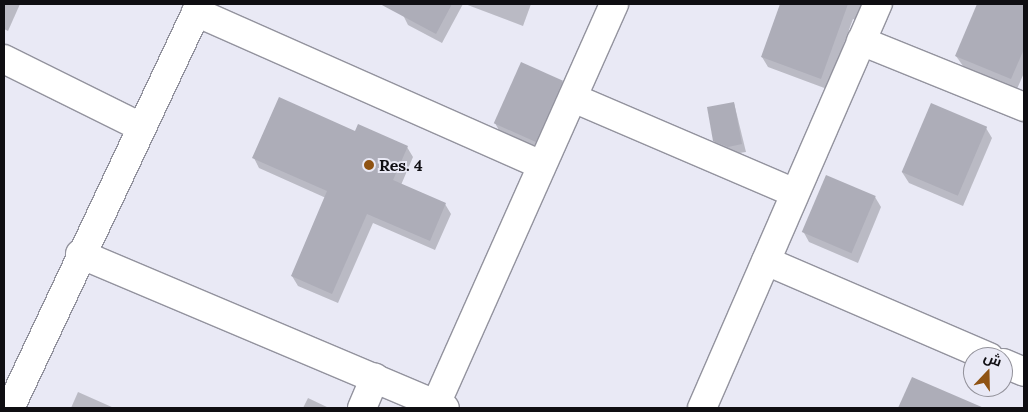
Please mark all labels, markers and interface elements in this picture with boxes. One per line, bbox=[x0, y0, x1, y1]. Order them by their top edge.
place label: Res. 4 bbox=[379, 155, 423, 175]
marker: Res. 4 bbox=[363, 159, 375, 171]
north arrow bbox=[963, 347, 1013, 397]
text: ش bbox=[981, 347, 1005, 371]

